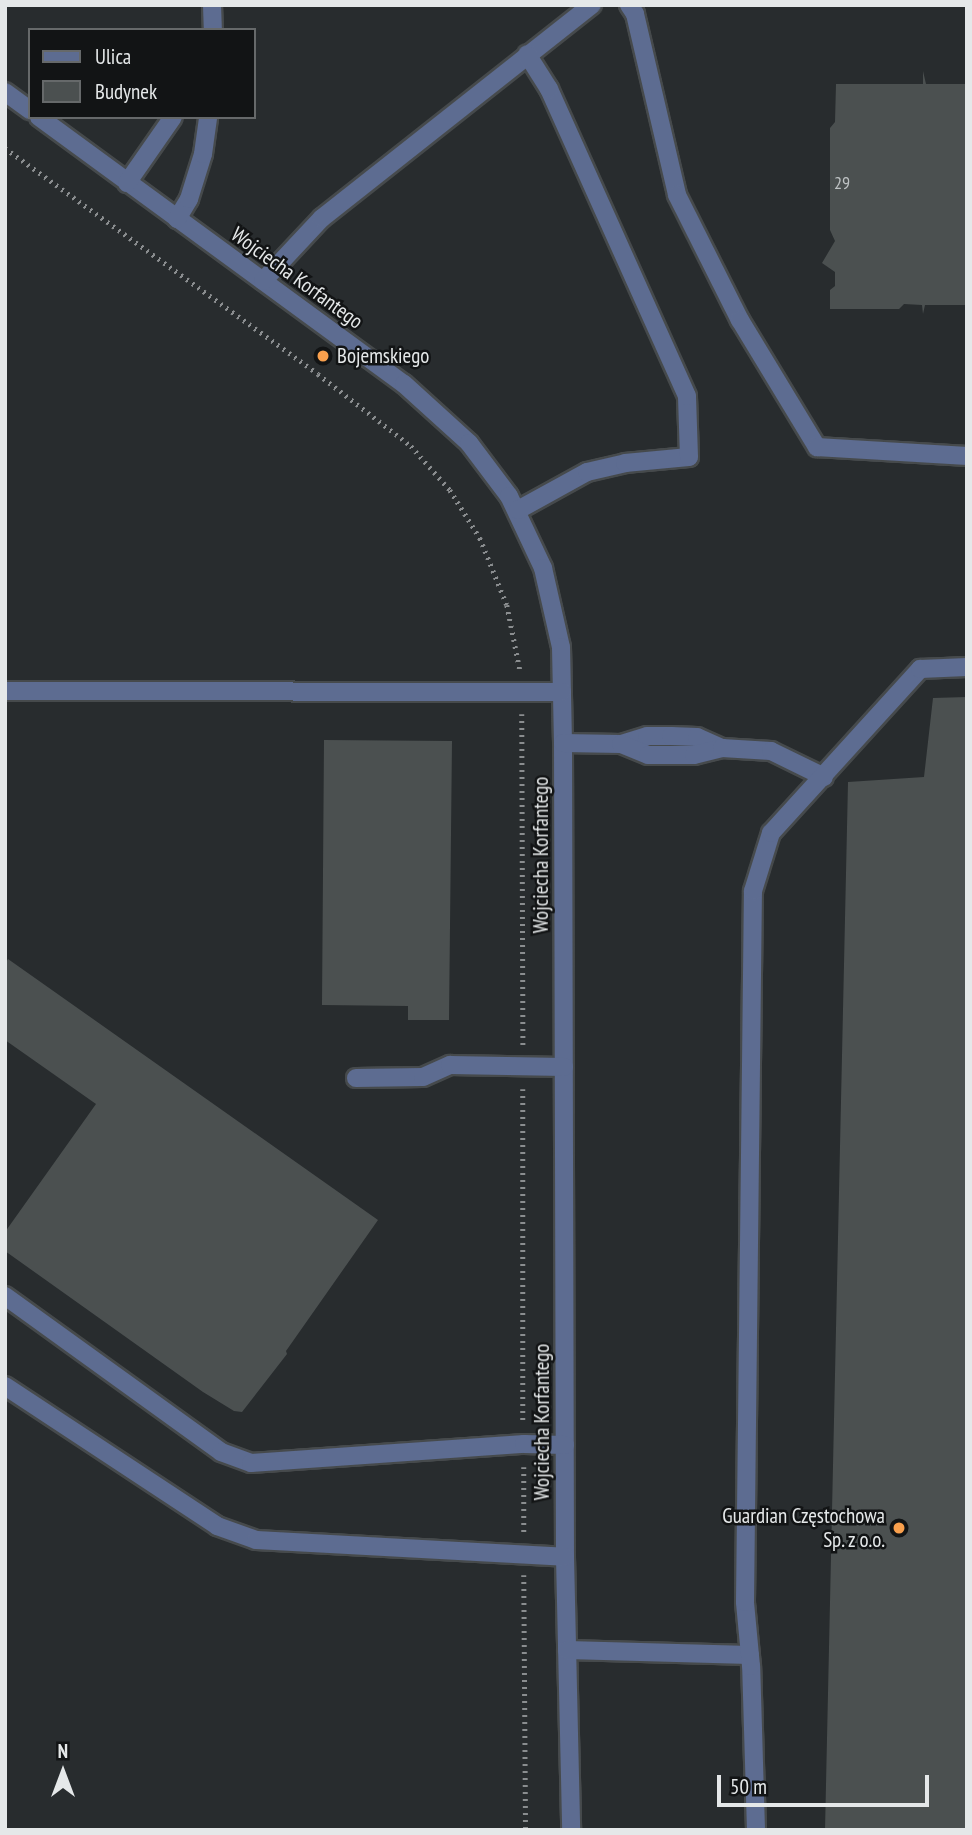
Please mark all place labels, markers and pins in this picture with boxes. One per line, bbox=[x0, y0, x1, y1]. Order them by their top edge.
place label: Bojemskiego bbox=[337, 343, 429, 369]
marker: Bojemskiego bbox=[315, 348, 331, 364]
place label: Guardian Częstochowa Sp. z o.o. bbox=[722, 1503, 885, 1553]
marker: Guardian Częstochowa Sp. z o.o. bbox=[891, 1520, 907, 1536]

